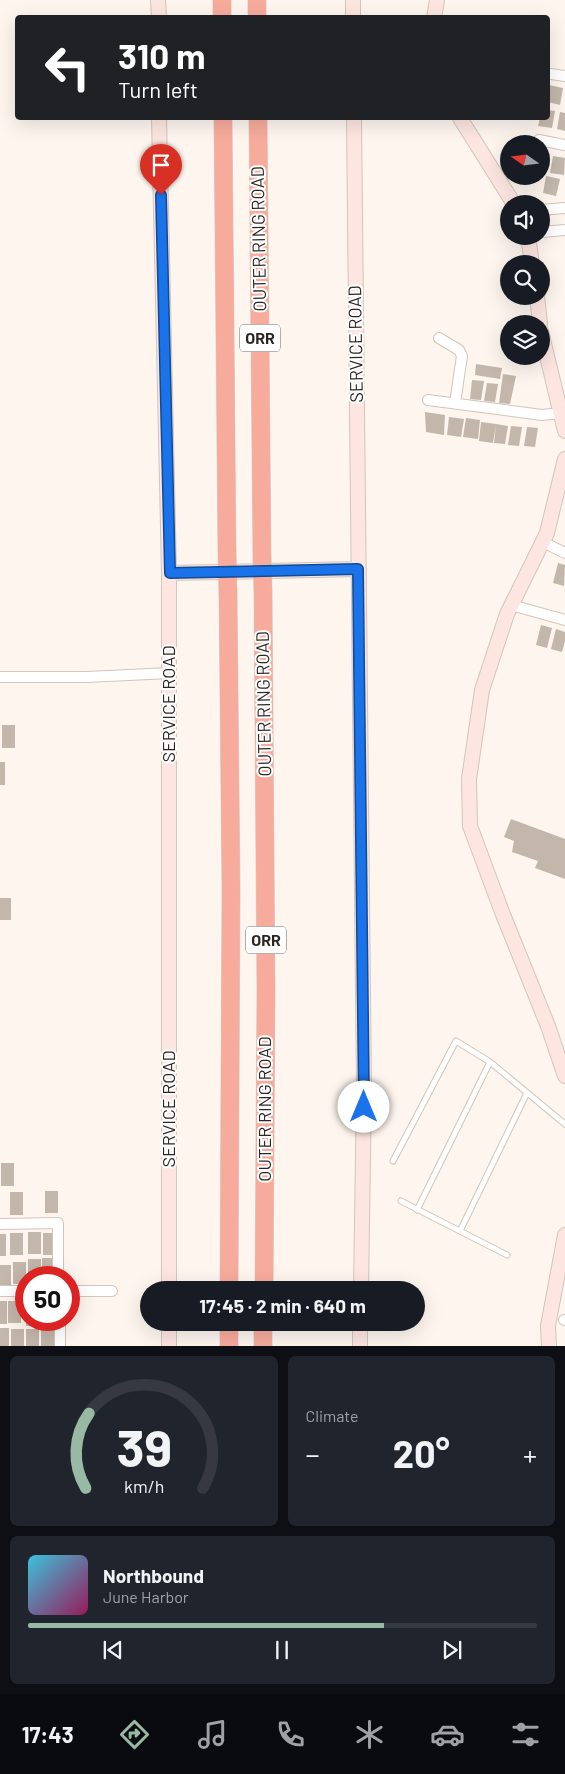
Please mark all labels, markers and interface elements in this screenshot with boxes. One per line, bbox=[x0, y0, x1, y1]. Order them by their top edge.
text: 310 m bbox=[118, 34, 205, 76]
icon: left bbox=[35, 35, 100, 100]
text: Turn left bbox=[118, 76, 198, 102]
north arrow bbox=[500, 135, 550, 185]
map controls bbox=[500, 135, 550, 365]
pin bbox=[140, 144, 182, 195]
icon: arrive bbox=[147, 151, 175, 179]
street label: OUTER RING ROAD bbox=[246, 166, 270, 312]
button: sound bbox=[500, 195, 550, 245]
button: search bbox=[500, 255, 550, 305]
street label: SERVICE ROAD bbox=[343, 285, 367, 403]
button: layers bbox=[500, 315, 550, 365]
road number: ORR bbox=[240, 324, 280, 352]
street label: OUTER RING ROAD bbox=[251, 631, 275, 777]
street label: SERVICE ROAD bbox=[157, 645, 179, 763]
road number: ORR bbox=[246, 926, 286, 954]
street label: OUTER RING ROAD bbox=[253, 1036, 275, 1182]
street label: SERVICE ROAD bbox=[157, 1050, 179, 1168]
position arrow bbox=[337, 1080, 389, 1132]
speed limit sign: 50 bbox=[15, 1266, 80, 1331]
text: 17:45 · 2 min · 640 m bbox=[199, 1294, 366, 1317]
text: Climate bbox=[306, 1406, 358, 1425]
text: 39 bbox=[116, 1415, 172, 1477]
text: 20° bbox=[393, 1430, 450, 1476]
text: − bbox=[306, 1437, 320, 1471]
text: + bbox=[523, 1437, 537, 1471]
text: km/h bbox=[124, 1475, 164, 1497]
text: Northbound bbox=[103, 1564, 204, 1587]
text: June Harbor bbox=[103, 1587, 189, 1606]
icon: previous bbox=[99, 1636, 127, 1664]
icon: pause bbox=[268, 1636, 296, 1664]
icon: next bbox=[438, 1636, 466, 1664]
icon: directions bbox=[117, 1717, 152, 1752]
icon: music bbox=[195, 1717, 230, 1752]
icon: phone bbox=[273, 1717, 308, 1752]
icon: climate bbox=[352, 1717, 387, 1752]
icon: car bbox=[430, 1717, 465, 1752]
icon: filters bbox=[508, 1717, 543, 1752]
text: 17:43 bbox=[22, 1721, 74, 1747]

